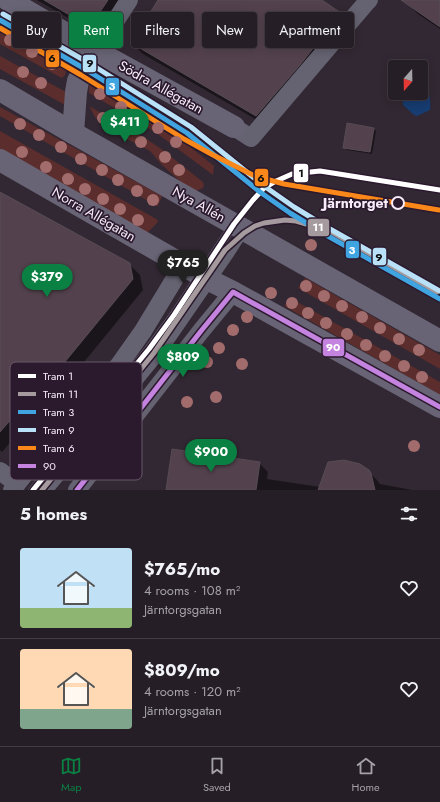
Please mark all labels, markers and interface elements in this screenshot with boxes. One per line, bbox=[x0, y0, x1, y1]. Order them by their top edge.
chip: Buy bbox=[12, 12, 61, 48]
chip: Rent bbox=[69, 12, 123, 48]
chip: Filters bbox=[131, 12, 194, 48]
chip: New bbox=[202, 12, 257, 48]
chip: Apartment bbox=[265, 12, 354, 48]
line badge: 6 bbox=[45, 49, 60, 68]
text: 6 bbox=[48, 50, 56, 66]
line badge: 9 bbox=[82, 54, 97, 73]
text: 9 bbox=[86, 55, 94, 71]
street label: Södra Allégatan bbox=[115, 55, 207, 119]
north arrow bbox=[388, 60, 428, 100]
map controls bbox=[388, 60, 428, 100]
line badge: 3 bbox=[105, 77, 120, 96]
text: 3 bbox=[109, 78, 116, 94]
pin: $411 bbox=[101, 109, 149, 143]
text: $411 bbox=[110, 112, 140, 131]
line badge: 1 bbox=[293, 163, 309, 183]
text: 1 bbox=[298, 165, 304, 181]
line badge: 6 bbox=[254, 168, 269, 187]
text: 6 bbox=[257, 170, 265, 186]
street label: Nya Allén bbox=[169, 181, 229, 227]
street label: Norra Allégatan bbox=[48, 182, 140, 246]
place label: Järntorget bbox=[320, 193, 389, 213]
marker: Järntorget bbox=[391, 196, 405, 210]
line badge: 11 bbox=[307, 218, 330, 237]
text: 11 bbox=[312, 219, 324, 235]
line badge: 3 bbox=[345, 240, 360, 259]
text: 3 bbox=[349, 242, 356, 258]
line badge: 9 bbox=[372, 247, 387, 266]
text: 9 bbox=[375, 249, 383, 265]
pin: $765 bbox=[159, 250, 207, 284]
text: $765 bbox=[166, 253, 200, 272]
pin: $379 bbox=[23, 264, 71, 298]
text: $379 bbox=[31, 267, 63, 286]
line badge: 90 bbox=[322, 338, 345, 357]
text: 90 bbox=[326, 339, 340, 355]
pin: $809 bbox=[159, 344, 207, 378]
text: $809 bbox=[166, 347, 200, 366]
legend bbox=[10, 362, 142, 480]
text: Tram 1 bbox=[43, 368, 73, 384]
text: Tram 11 bbox=[43, 386, 78, 402]
text: Tram 3 bbox=[43, 404, 74, 420]
text: Tram 9 bbox=[43, 422, 75, 438]
pin: $900 bbox=[187, 439, 235, 473]
text: Tram 6 bbox=[43, 440, 75, 456]
text: $900 bbox=[194, 442, 228, 461]
text: 90 bbox=[43, 458, 56, 474]
text: 5 homes bbox=[20, 502, 87, 526]
icon: filters bbox=[398, 503, 420, 525]
text: $765/mo bbox=[144, 557, 220, 581]
icon: home bbox=[52, 564, 100, 612]
icon: heart bbox=[398, 577, 420, 599]
text: 4 rooms · 108 m² bbox=[144, 581, 240, 600]
text: Järntorgsgatan bbox=[144, 600, 222, 619]
text: $809/mo bbox=[144, 658, 220, 682]
icon: home bbox=[52, 665, 100, 713]
icon: heart bbox=[398, 678, 420, 700]
text: 4 rooms · 120 m² bbox=[144, 682, 241, 701]
text: Järntorgsgatan bbox=[144, 701, 222, 720]
tab: Map bbox=[60, 755, 82, 795]
tab: Saved bbox=[203, 755, 231, 795]
tab: Home bbox=[352, 755, 380, 795]

